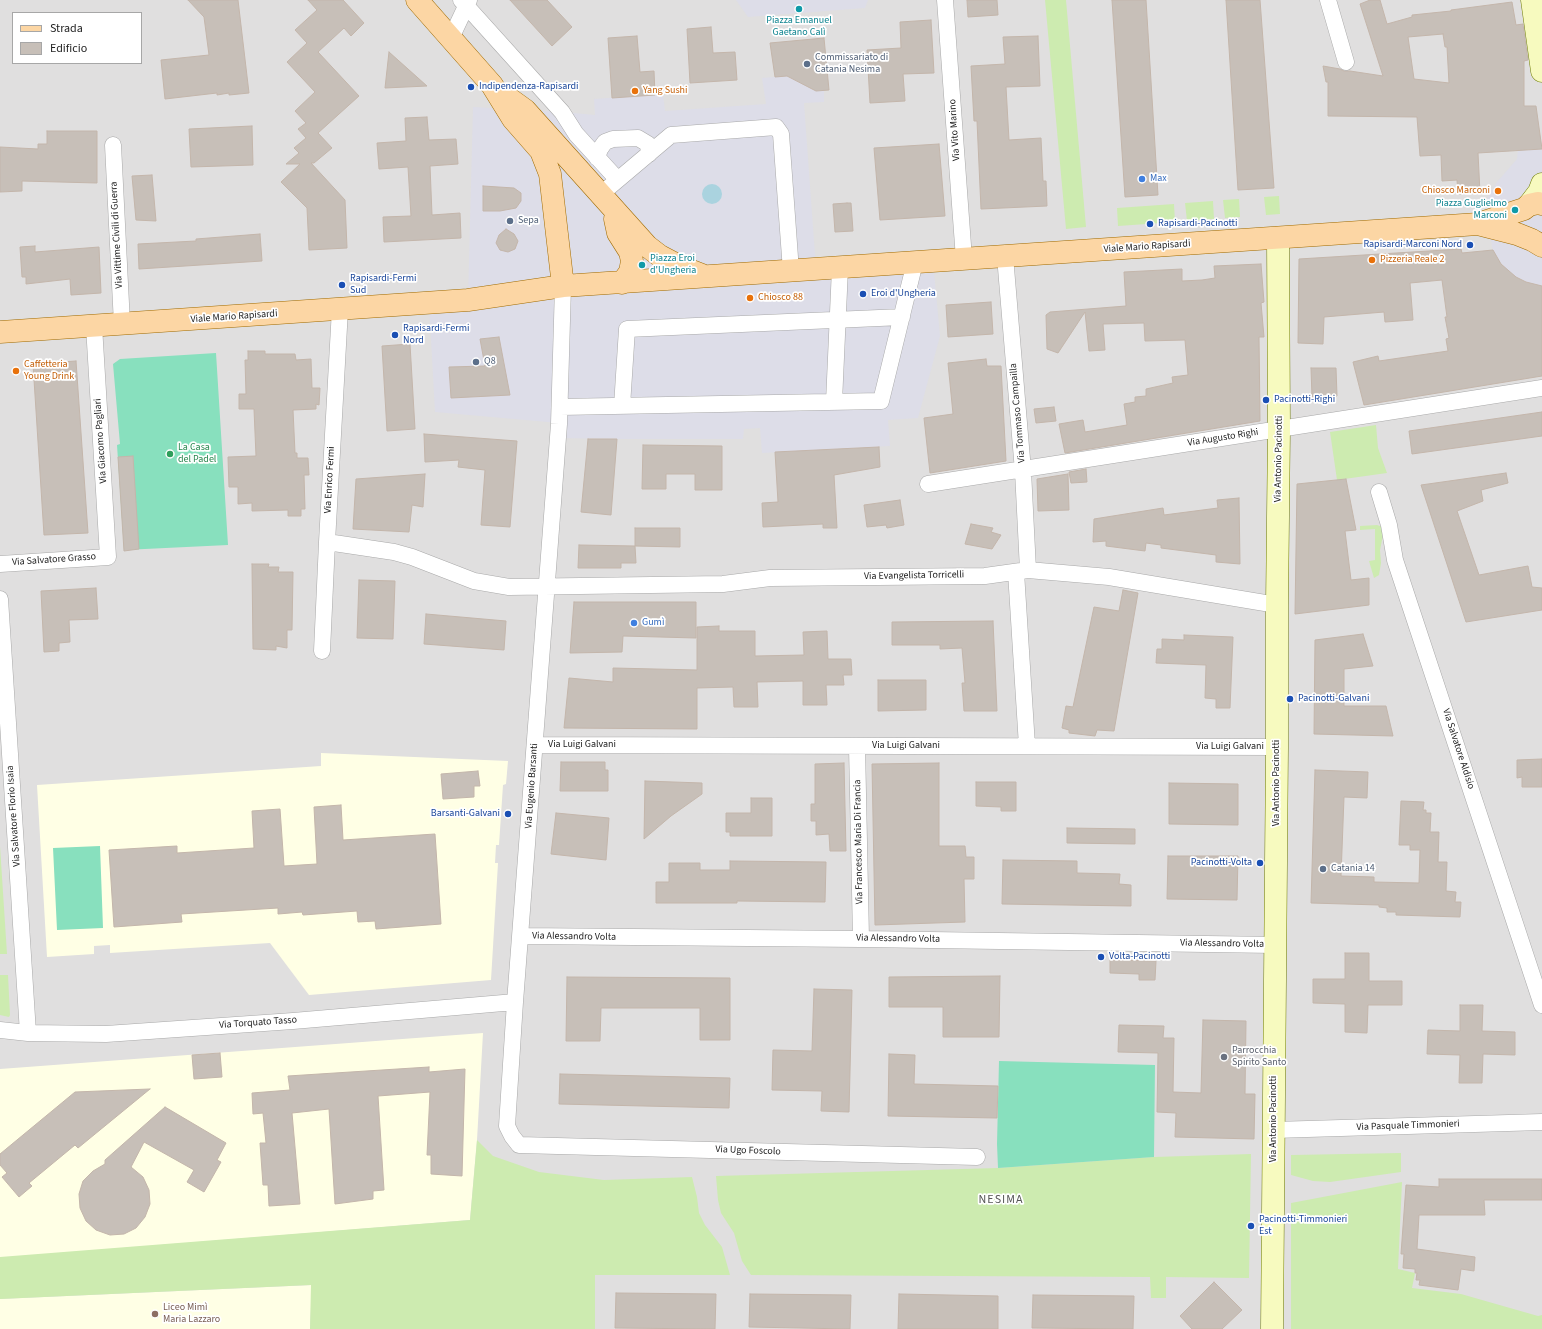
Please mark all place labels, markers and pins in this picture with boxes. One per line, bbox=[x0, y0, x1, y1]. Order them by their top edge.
marker: Piazza Emanuel Gaetano Calì bbox=[794, 4, 804, 14]
place label: Piazza Emanuel Gaetano Calì bbox=[766, 15, 832, 38]
place label: Commissariato di Catania Nesima bbox=[815, 52, 888, 76]
marker: Commissariato di Catania Nesima bbox=[802, 59, 812, 69]
place label: Indipendenza-Rapisardi bbox=[479, 81, 579, 93]
marker: Indipendenza-Rapisardi bbox=[466, 82, 476, 92]
place label: Yang Sushi bbox=[643, 85, 688, 97]
marker: Yang Sushi bbox=[630, 86, 640, 96]
place label: Max bbox=[1150, 173, 1167, 185]
marker: Max bbox=[1137, 174, 1147, 184]
place label: Chiosco Marconi bbox=[1422, 185, 1490, 197]
marker: Chiosco Marconi bbox=[1493, 186, 1503, 196]
place label: Piazza Guglielmo Marconi bbox=[1436, 198, 1507, 222]
marker: Piazza Guglielmo Marconi bbox=[1510, 205, 1520, 215]
place label: Sepa bbox=[518, 215, 539, 227]
marker: Sepa bbox=[505, 216, 515, 226]
place label: Rapisardi-Pacinotti bbox=[1158, 218, 1237, 230]
marker: Rapisardi-Pacinotti bbox=[1145, 219, 1155, 229]
place label: Rapisardi-Marconi Nord bbox=[1363, 239, 1462, 251]
marker: Rapisardi-Marconi Nord bbox=[1465, 240, 1475, 250]
place label: Piazza Eroi d'Ungheria bbox=[650, 253, 696, 276]
place label: Pizzeria Reale 2 bbox=[1380, 254, 1444, 266]
marker: Pizzeria Reale 2 bbox=[1367, 255, 1377, 265]
marker: Piazza Eroi d'Ungheria bbox=[637, 260, 647, 270]
place label: Rapisardi-Fermi Sud bbox=[350, 273, 416, 296]
marker: Rapisardi-Fermi Sud bbox=[337, 280, 347, 290]
place label: Eroi d'Ungheria bbox=[871, 288, 936, 300]
marker: Eroi d'Ungheria bbox=[858, 289, 868, 299]
place label: Chiosco 88 bbox=[758, 292, 803, 304]
marker: Chiosco 88 bbox=[745, 293, 755, 303]
place label: Rapisardi-Fermi Nord bbox=[403, 323, 469, 346]
marker: Rapisardi-Fermi Nord bbox=[390, 330, 400, 340]
place label: Q8 bbox=[484, 356, 496, 368]
marker: Q8 bbox=[471, 357, 481, 367]
place label: Caffetteria Young Drink bbox=[24, 359, 74, 382]
marker: Caffetteria Young Drink bbox=[11, 366, 21, 376]
place label: Pacinotti-Righi bbox=[1274, 394, 1335, 406]
marker: Pacinotti-Righi bbox=[1261, 395, 1271, 405]
place label: La Casa del Padel bbox=[178, 442, 216, 466]
marker: La Casa del Padel bbox=[165, 449, 175, 459]
place label: Gumì bbox=[642, 617, 664, 629]
marker: Gumì bbox=[629, 618, 639, 628]
place label: Pacinotti-Galvani bbox=[1298, 693, 1369, 705]
marker: Pacinotti-Galvani bbox=[1285, 694, 1295, 704]
place label: Barsanti-Galvani bbox=[431, 808, 500, 820]
marker: Barsanti-Galvani bbox=[503, 809, 513, 819]
place label: Pacinotti-Volta bbox=[1191, 857, 1252, 869]
marker: Pacinotti-Volta bbox=[1255, 858, 1265, 868]
place label: Catania 14 bbox=[1331, 863, 1375, 875]
marker: Catania 14 bbox=[1318, 864, 1328, 874]
place label: Volta-Pacinotti bbox=[1109, 951, 1170, 963]
marker: Volta-Pacinotti bbox=[1096, 952, 1106, 962]
place label: Parrocchia Spirito Santo bbox=[1232, 1045, 1286, 1068]
marker: Parrocchia Spirito Santo bbox=[1219, 1052, 1229, 1062]
place label: Pacinotti-Timmonieri Est bbox=[1259, 1214, 1347, 1238]
marker: Pacinotti-Timmonieri Est bbox=[1246, 1221, 1256, 1231]
place label: Liceo Mimì Maria Lazzaro bbox=[163, 1302, 220, 1326]
marker: Liceo Mimì Maria Lazzaro bbox=[150, 1309, 160, 1319]

